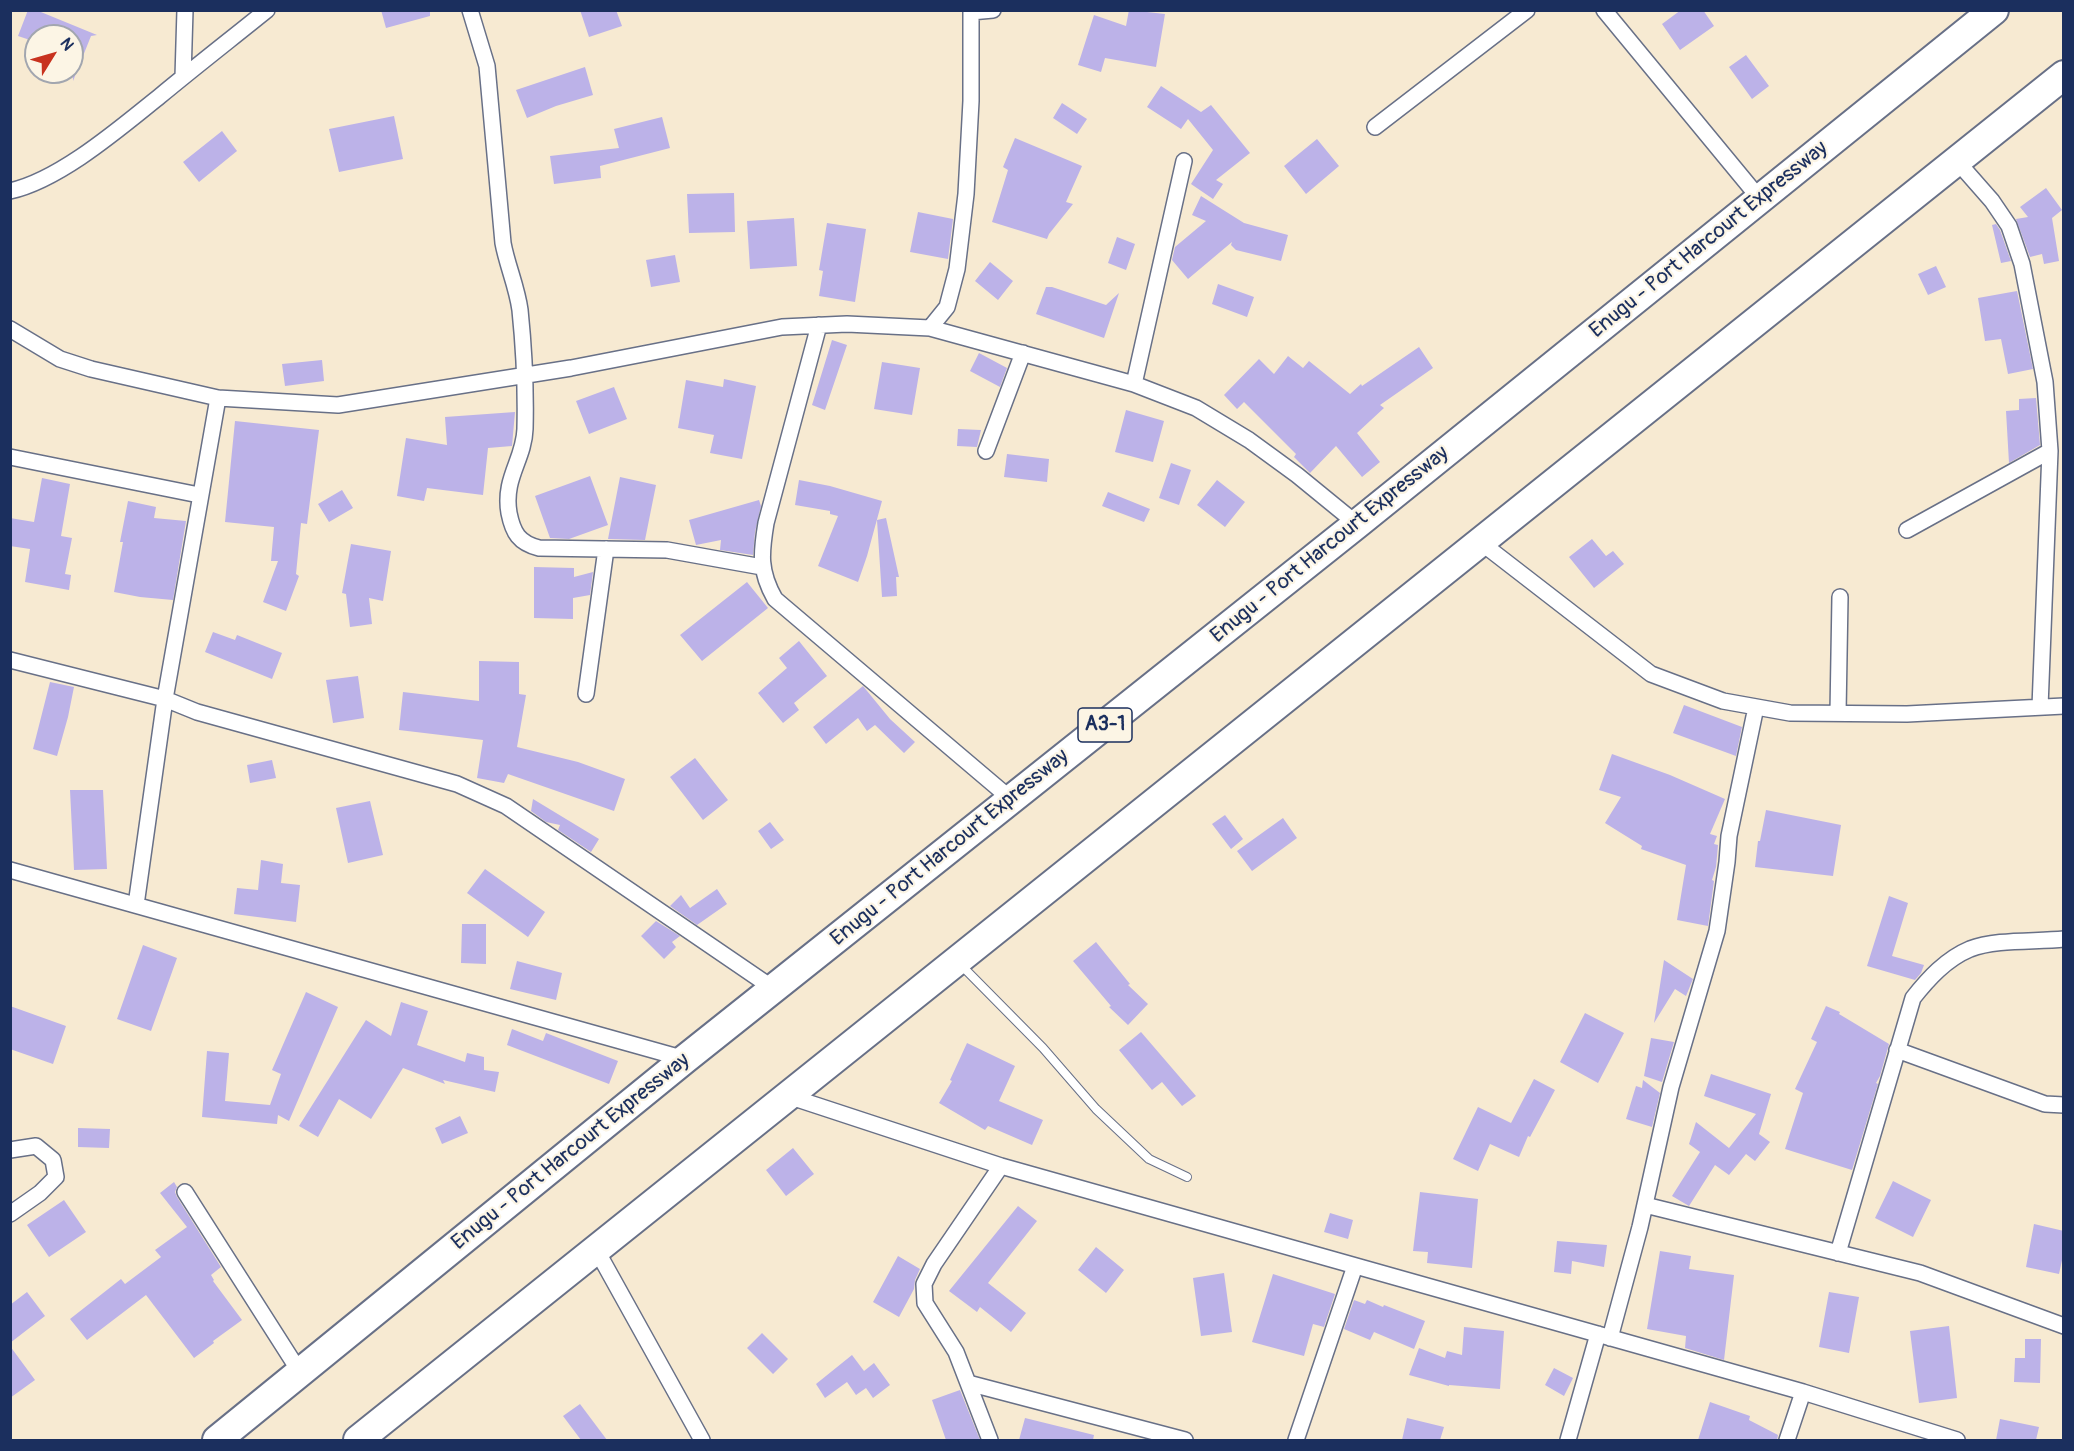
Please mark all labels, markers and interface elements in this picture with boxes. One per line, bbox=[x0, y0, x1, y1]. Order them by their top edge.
north arrow bbox=[24, 24, 84, 84]
text: N bbox=[56, 34, 78, 55]
street label: Enugu - Port Harcourt Expressway bbox=[1585, 136, 1833, 344]
street label: Enugu - Port Harcourt Expressway bbox=[1206, 441, 1454, 649]
road number: A3-1 bbox=[1078, 708, 1132, 742]
street label: Enugu - Port Harcourt Expressway bbox=[826, 744, 1074, 952]
street label: Enugu - Port Harcourt Expressway bbox=[447, 1048, 695, 1256]

